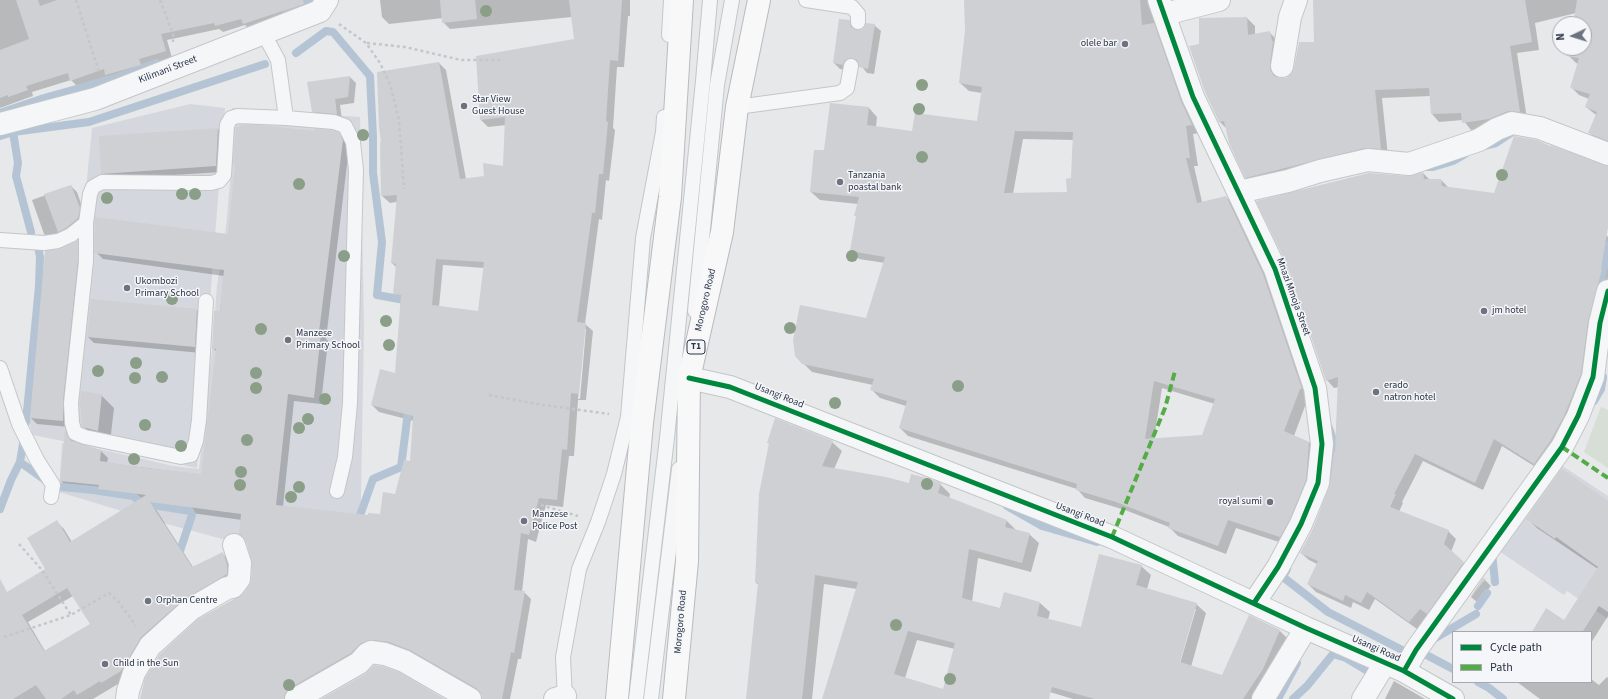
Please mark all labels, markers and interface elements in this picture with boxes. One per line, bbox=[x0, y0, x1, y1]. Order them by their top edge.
north arrow bbox=[1552, 16, 1592, 56]
text: N bbox=[1553, 33, 1568, 41]
place label: olele bar bbox=[1081, 38, 1117, 50]
marker: olele bar bbox=[1120, 39, 1130, 49]
street label: Kilimani Street bbox=[137, 53, 199, 87]
place label: Star View Guest House bbox=[472, 94, 524, 118]
marker: Star View Guest House bbox=[459, 101, 469, 111]
place label: Tanzania poastal bank bbox=[848, 170, 901, 194]
marker: Tanzania poastal bank bbox=[835, 177, 845, 187]
street label: Mnazi Mmoja Street bbox=[1273, 256, 1313, 338]
street label: Morogoro Road bbox=[693, 267, 719, 333]
place label: Ukombozi Primary School bbox=[135, 276, 199, 300]
marker: Ukombozi Primary School bbox=[122, 283, 132, 293]
place label: jm hotel bbox=[1492, 305, 1526, 317]
marker: jm hotel bbox=[1479, 306, 1489, 316]
place label: Manzese Primary School bbox=[296, 328, 360, 352]
marker: Manzese Primary School bbox=[283, 335, 293, 345]
road number: T1 bbox=[687, 340, 705, 354]
place label: erado natron hotel bbox=[1384, 380, 1435, 404]
street label: Usangi Road bbox=[753, 381, 805, 411]
marker: erado natron hotel bbox=[1371, 387, 1381, 397]
place label: royal sumi bbox=[1219, 496, 1262, 508]
marker: royal sumi bbox=[1265, 497, 1275, 507]
street label: Usangi Road bbox=[1054, 500, 1106, 530]
place label: Manzese Police Post bbox=[532, 509, 577, 532]
marker: Manzese Police Post bbox=[519, 516, 529, 526]
street label: Morogoro Road bbox=[672, 590, 690, 654]
place label: Orphan Centre bbox=[156, 595, 217, 607]
marker: Orphan Centre bbox=[143, 596, 153, 606]
legend bbox=[1452, 631, 1592, 683]
street label: Usangi Road bbox=[1350, 633, 1402, 665]
text: Cycle path bbox=[1490, 639, 1542, 656]
place label: Child in the Sun bbox=[113, 658, 179, 670]
marker: Child in the Sun bbox=[100, 659, 110, 669]
text: Path bbox=[1490, 659, 1513, 676]

